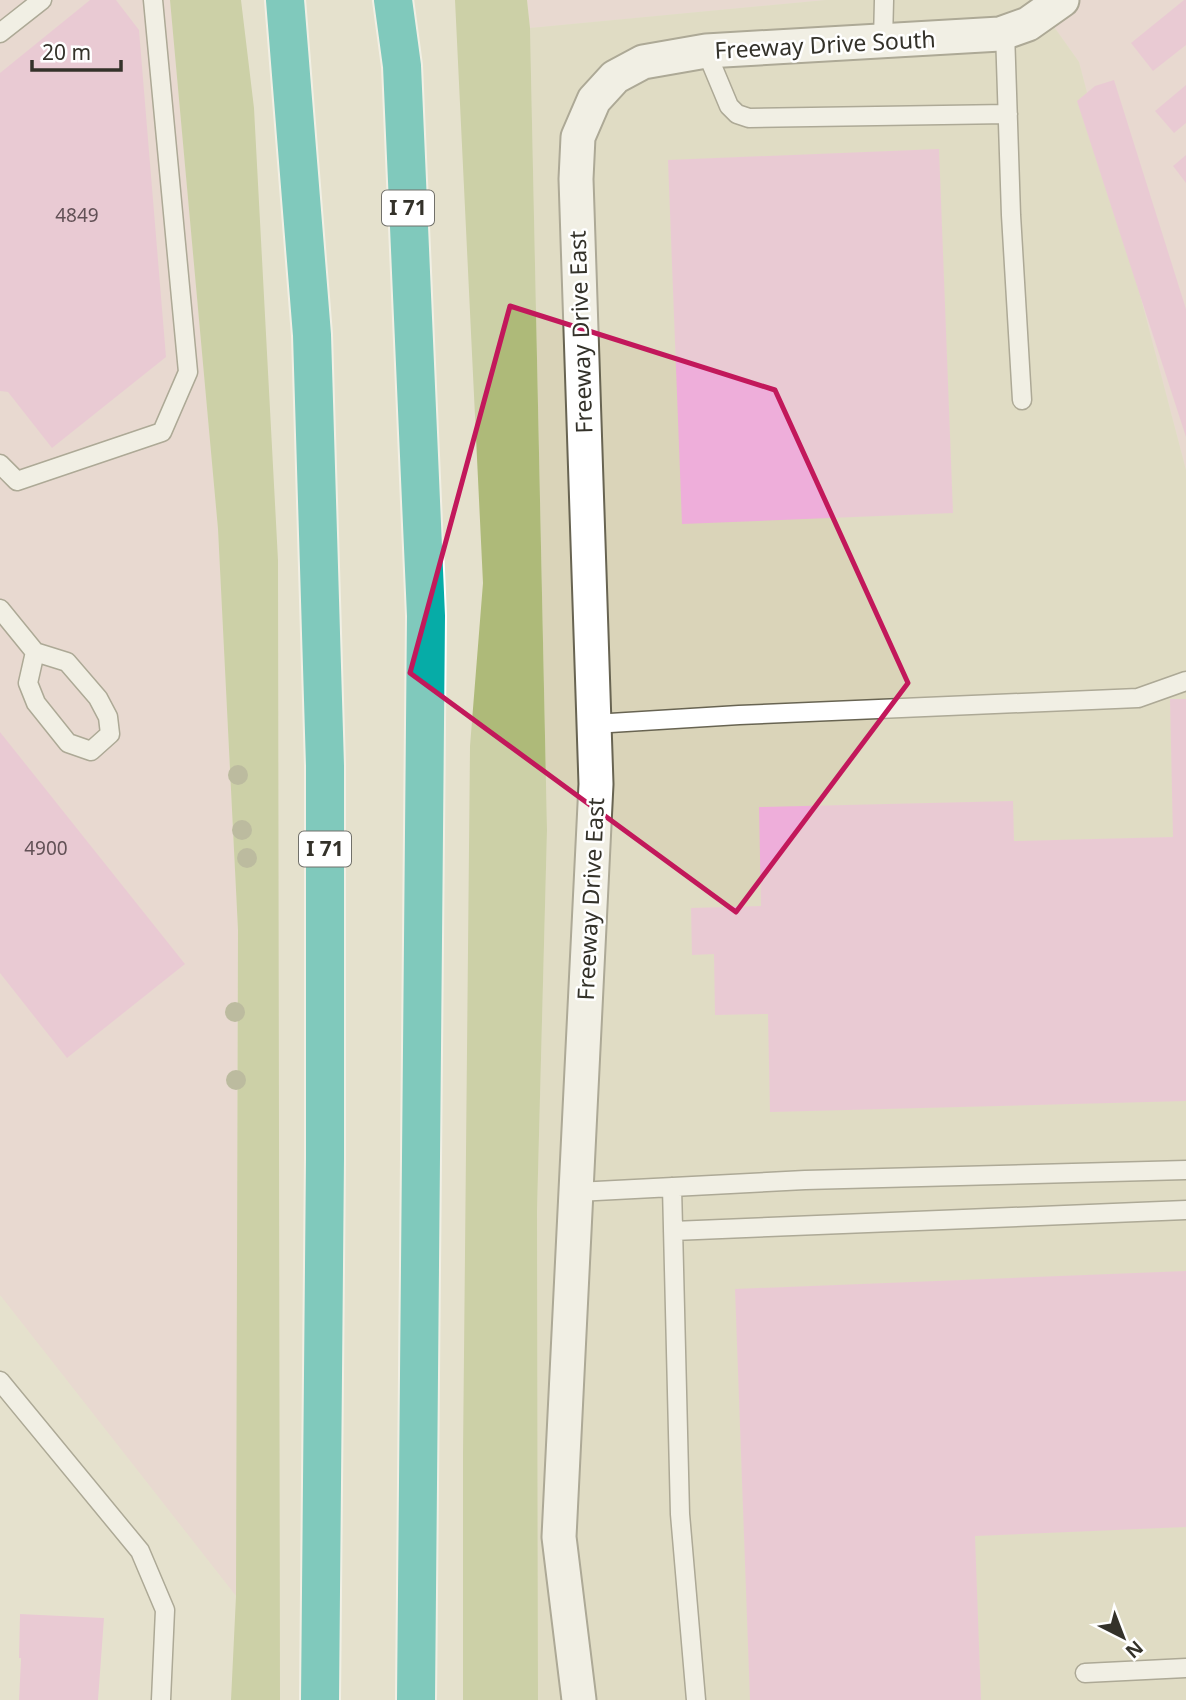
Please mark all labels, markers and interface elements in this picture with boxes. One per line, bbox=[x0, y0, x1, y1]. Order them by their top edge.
street label: Freeway Drive South bbox=[714, 22, 936, 66]
scale bar bbox=[32, 28, 121, 72]
text: 20 m bbox=[42, 38, 91, 66]
road number: I 71 bbox=[382, 190, 434, 226]
house number: 4849 bbox=[55, 202, 99, 228]
street label: Freeway Drive East bbox=[560, 230, 600, 434]
street label: Freeway Drive East bbox=[569, 797, 611, 1001]
road number: I 71 bbox=[299, 832, 351, 866]
house number: 4900 bbox=[24, 835, 68, 861]
north arrow bbox=[1088, 1602, 1158, 1672]
text: N bbox=[1120, 1635, 1149, 1664]

